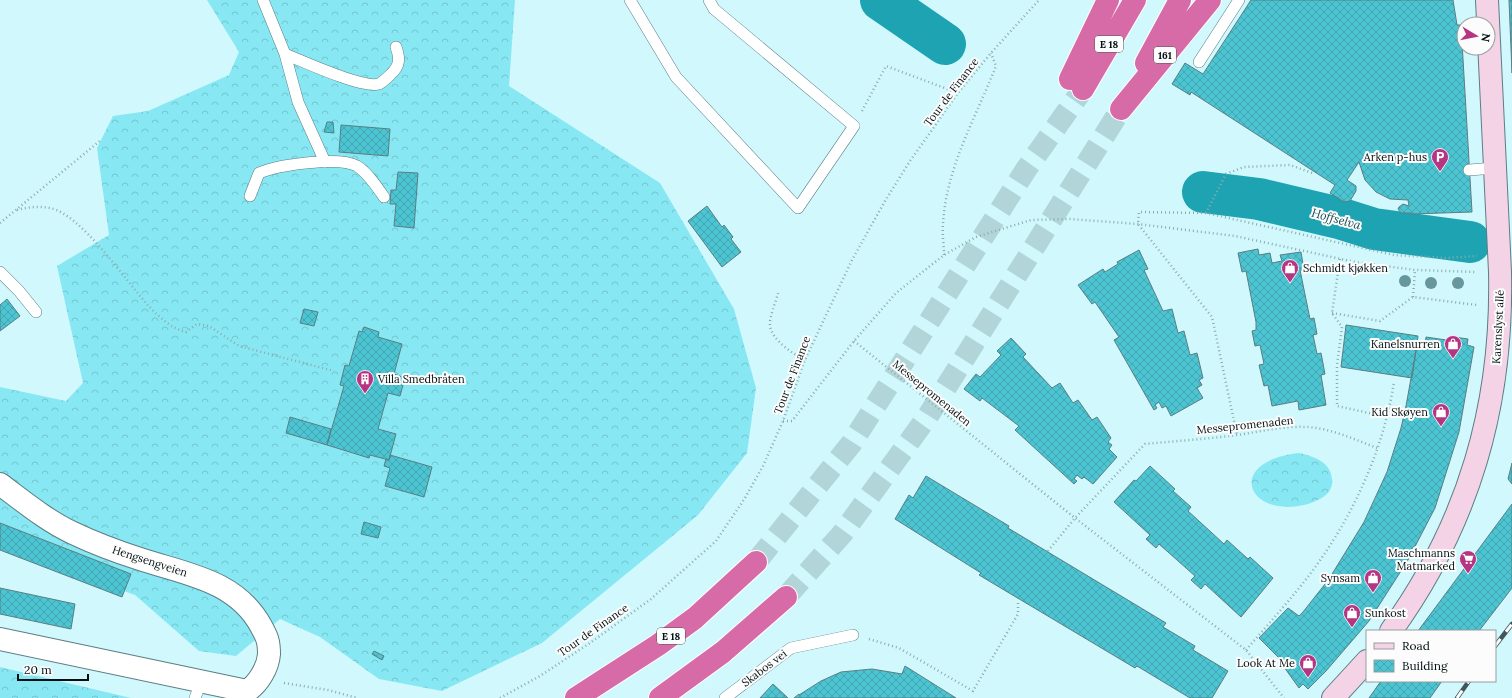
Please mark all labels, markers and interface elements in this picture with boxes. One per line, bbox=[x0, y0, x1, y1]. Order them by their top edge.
north arrow bbox=[1456, 16, 1496, 56]
text: N bbox=[1478, 32, 1493, 44]
road number: E 18 bbox=[1095, 36, 1123, 52]
road number: 161 bbox=[1154, 47, 1176, 63]
street label: Tour de Finance bbox=[921, 55, 981, 129]
parking icon: Arken p-hus bbox=[1430, 147, 1450, 172]
place label: Arken p-hus bbox=[1363, 150, 1427, 164]
water label: Hoffselva bbox=[1310, 205, 1363, 232]
shop icon: Schmidt kjøkken bbox=[1280, 258, 1300, 283]
place label: Schmidt kjøkken bbox=[1303, 261, 1388, 275]
street label: Karenslyst allé bbox=[1489, 290, 1507, 364]
street label: Tour de Finance bbox=[771, 334, 813, 416]
shop icon: Kanelsnurren bbox=[1443, 334, 1463, 359]
place label: Kanelsnurren bbox=[1371, 337, 1440, 351]
street label: Messepromenaden bbox=[890, 357, 974, 429]
building icon: Villa Smedbråten bbox=[355, 369, 375, 394]
place label: Villa Smedbråten bbox=[377, 372, 465, 386]
shop icon: Kid Skøyen bbox=[1431, 402, 1451, 427]
place label: Kid Skøyen bbox=[1371, 405, 1428, 419]
street label: Messepromenaden bbox=[1196, 413, 1294, 437]
street label: Hengsengveien bbox=[111, 542, 190, 580]
place label: Maschmanns Matmarked bbox=[1388, 546, 1455, 573]
supermarket icon: Maschmanns Matmarked bbox=[1458, 549, 1478, 574]
shop icon: Synsam bbox=[1363, 568, 1383, 593]
place label: Synsam bbox=[1321, 571, 1360, 585]
street label: Tour de Finance bbox=[555, 601, 631, 659]
shop icon: Sunkost bbox=[1342, 603, 1362, 628]
place label: Sunkost bbox=[1365, 606, 1407, 620]
road number: E 18 bbox=[657, 628, 685, 644]
legend bbox=[1366, 630, 1496, 682]
text: Road bbox=[1402, 638, 1430, 653]
street label: Skabos vei bbox=[739, 646, 789, 690]
shop icon: Look At Me bbox=[1298, 653, 1318, 678]
scale bar bbox=[18, 656, 88, 682]
place label: Look At Me bbox=[1237, 656, 1295, 670]
text: Building bbox=[1402, 658, 1448, 673]
text: 20 m bbox=[24, 662, 52, 677]

